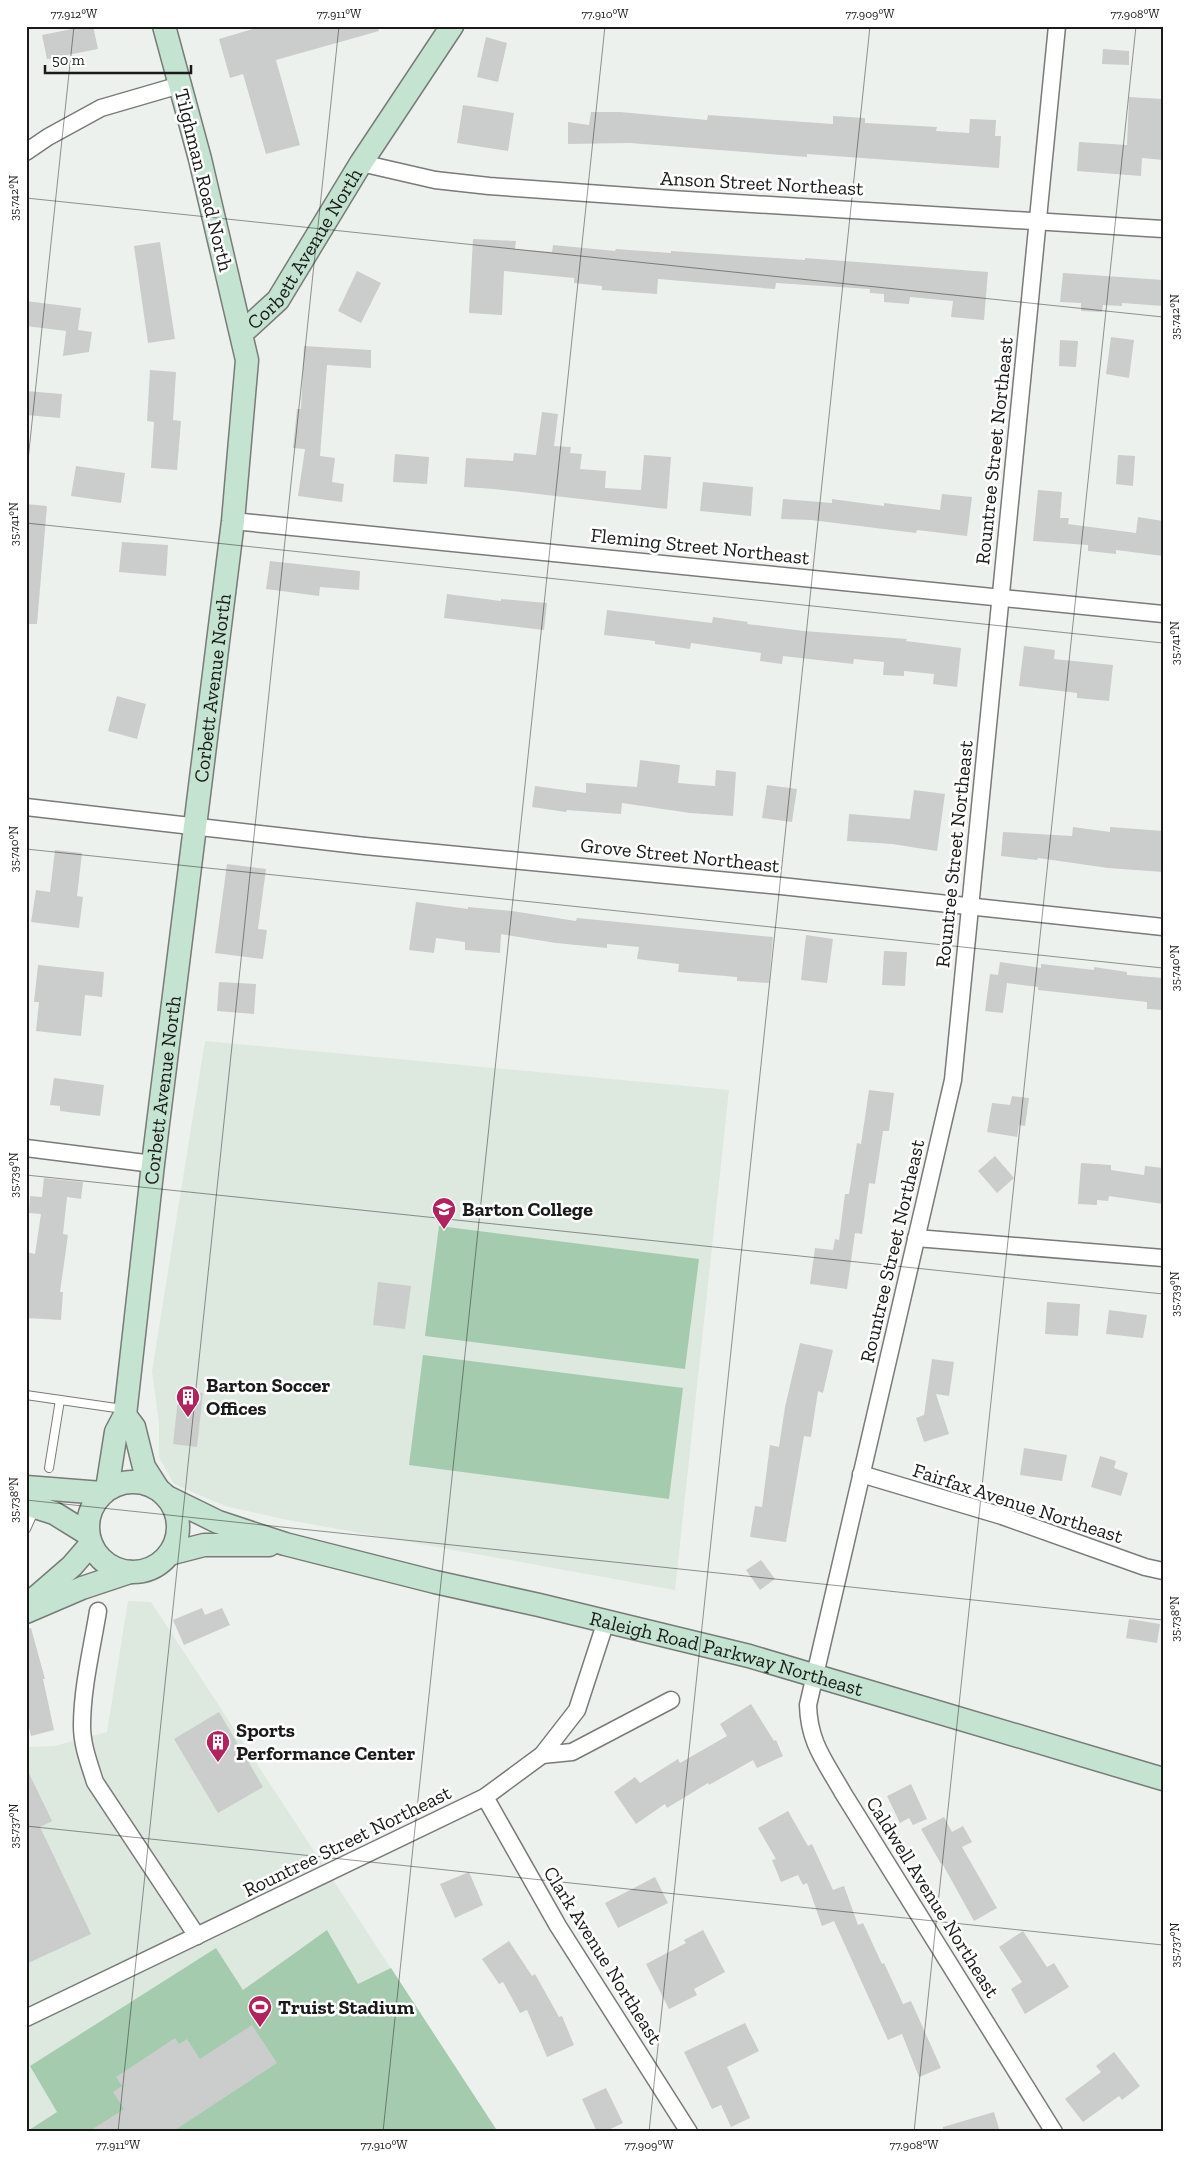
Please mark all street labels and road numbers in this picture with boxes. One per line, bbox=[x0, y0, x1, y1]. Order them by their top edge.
street label: Tilghman Road North bbox=[170, 86, 239, 275]
street label: Corbett Avenue North bbox=[242, 163, 368, 334]
street label: Anson Street Northeast bbox=[660, 166, 865, 200]
street label: Rountree Street Northeast bbox=[970, 336, 1018, 566]
street label: Fleming Street Northeast bbox=[589, 523, 811, 569]
street label: Corbett Avenue North bbox=[189, 592, 236, 784]
street label: Rountree Street Northeast bbox=[930, 739, 978, 969]
street label: Grove Street Northeast bbox=[579, 833, 781, 877]
street label: Corbett Avenue North bbox=[139, 993, 186, 1186]
street label: Rountree Street Northeast bbox=[855, 1137, 929, 1365]
street label: Fairfax Avenue Northeast bbox=[910, 1458, 1127, 1549]
street label: Raleigh Road Parkway Northeast bbox=[587, 1606, 867, 1701]
street label: Rountree Street Northeast bbox=[239, 1780, 455, 1902]
street label: Caldwell Avenue Northeast bbox=[861, 1792, 1005, 2002]
street label: Clark Avenue Northeast bbox=[538, 1862, 668, 2049]

